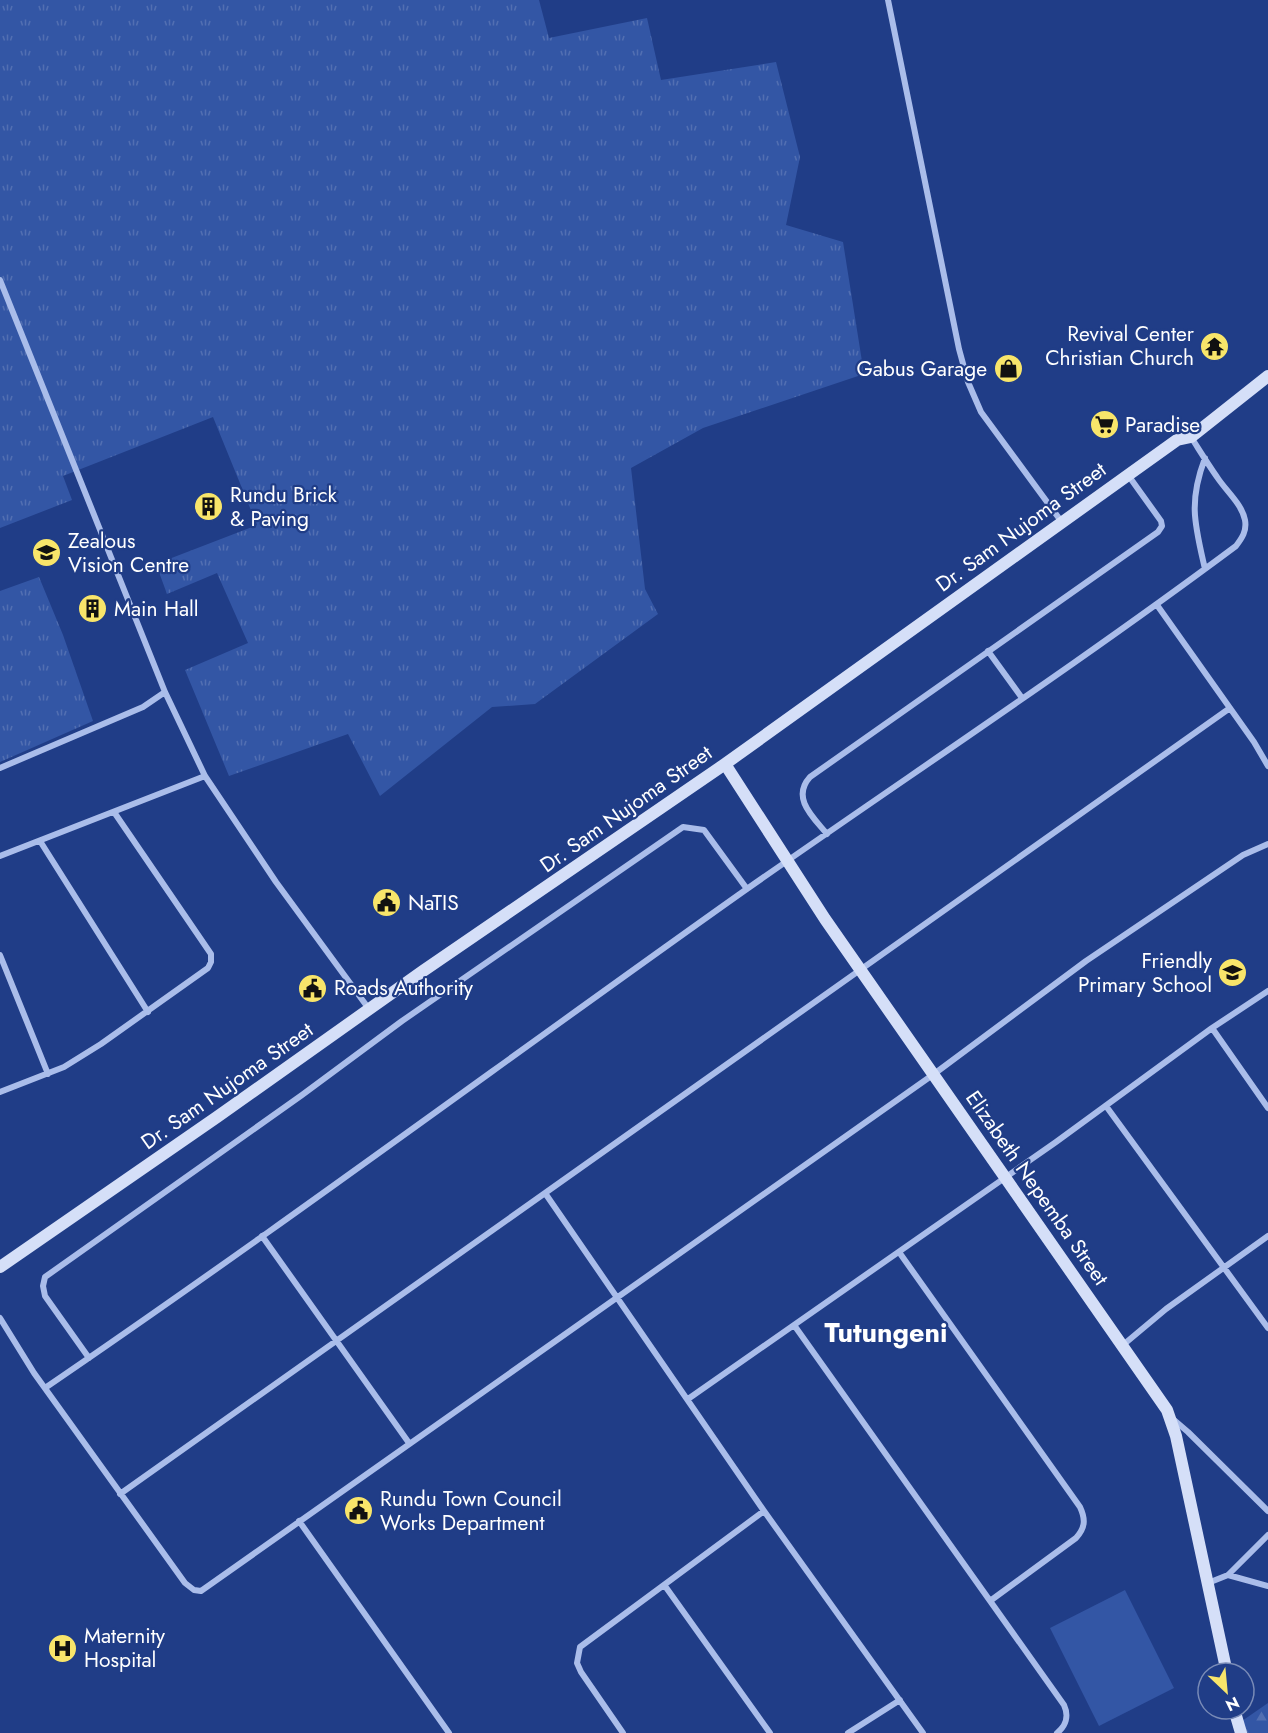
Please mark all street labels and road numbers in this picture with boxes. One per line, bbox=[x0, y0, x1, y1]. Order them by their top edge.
street label: Dr. Sam Nujoma Street bbox=[930, 455, 1112, 599]
street label: Dr. Sam Nujoma Street bbox=[534, 738, 718, 880]
street label: Dr. Sam Nujoma Street bbox=[135, 1015, 319, 1157]
street label: Elizabeth Nepemba Street bbox=[958, 1085, 1116, 1291]

